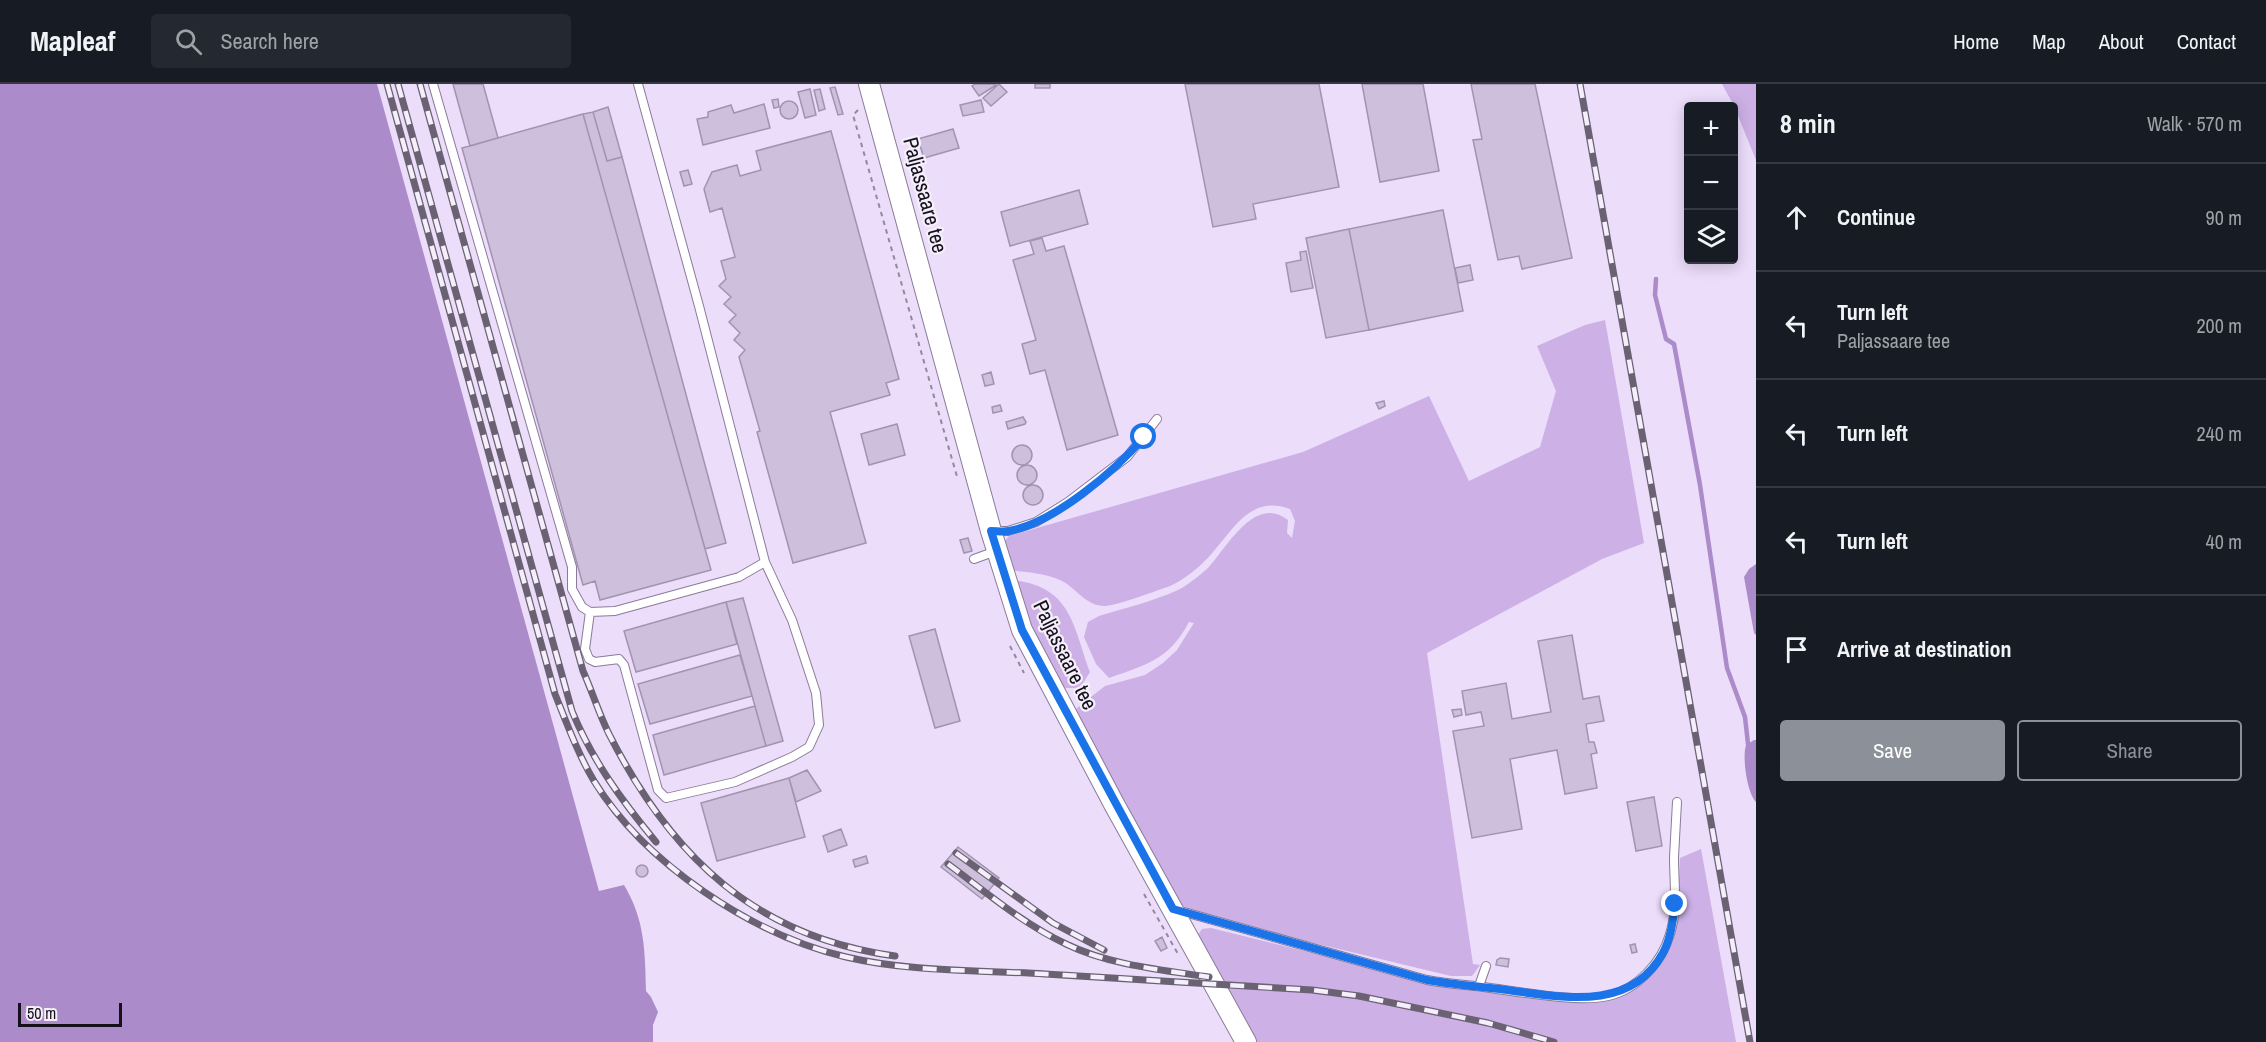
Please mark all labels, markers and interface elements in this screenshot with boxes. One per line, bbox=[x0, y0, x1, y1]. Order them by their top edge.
search box bbox=[151, 14, 571, 68]
text: Mapleaf bbox=[30, 22, 115, 60]
icon: search bbox=[172, 25, 205, 58]
text: Search here bbox=[220, 26, 319, 56]
text: Home bbox=[1953, 27, 1999, 56]
text: Map bbox=[2032, 27, 2066, 56]
text: About bbox=[2099, 27, 2144, 56]
text: Contact bbox=[2177, 27, 2236, 56]
map controls bbox=[1684, 102, 1738, 264]
button: + bbox=[1684, 102, 1738, 156]
text: 8 min bbox=[1780, 106, 1836, 141]
text: Walk · 570 m bbox=[2147, 110, 2242, 137]
street label: Paljassaare tee bbox=[896, 134, 955, 256]
button: − bbox=[1684, 156, 1738, 210]
icon: ahead bbox=[1780, 201, 1813, 234]
text: Continue bbox=[1837, 202, 1915, 232]
text: 90 m bbox=[2206, 204, 2242, 231]
button: layers bbox=[1684, 210, 1738, 264]
text: Turn left bbox=[1837, 297, 1908, 327]
icon: left bbox=[1780, 309, 1813, 342]
text: 200 m bbox=[2196, 312, 2242, 339]
text: Paljassaare tee bbox=[1837, 327, 1950, 354]
icon: left bbox=[1780, 417, 1813, 450]
text: Turn left bbox=[1837, 418, 1908, 448]
text: 240 m bbox=[2196, 420, 2242, 447]
route start bbox=[1130, 423, 1156, 449]
icon: left bbox=[1780, 525, 1813, 558]
text: Turn left bbox=[1837, 526, 1908, 556]
text: 40 m bbox=[2206, 528, 2242, 555]
street label: Paljassaare tee bbox=[1026, 595, 1104, 714]
icon: arrive bbox=[1780, 633, 1813, 666]
text: Arrive at destination bbox=[1837, 634, 2011, 664]
button: Save bbox=[1780, 720, 2005, 781]
button: Share bbox=[2017, 720, 2242, 781]
route end bbox=[1661, 890, 1687, 916]
scale bar bbox=[18, 1000, 122, 1028]
text: 50 m bbox=[27, 1002, 56, 1024]

